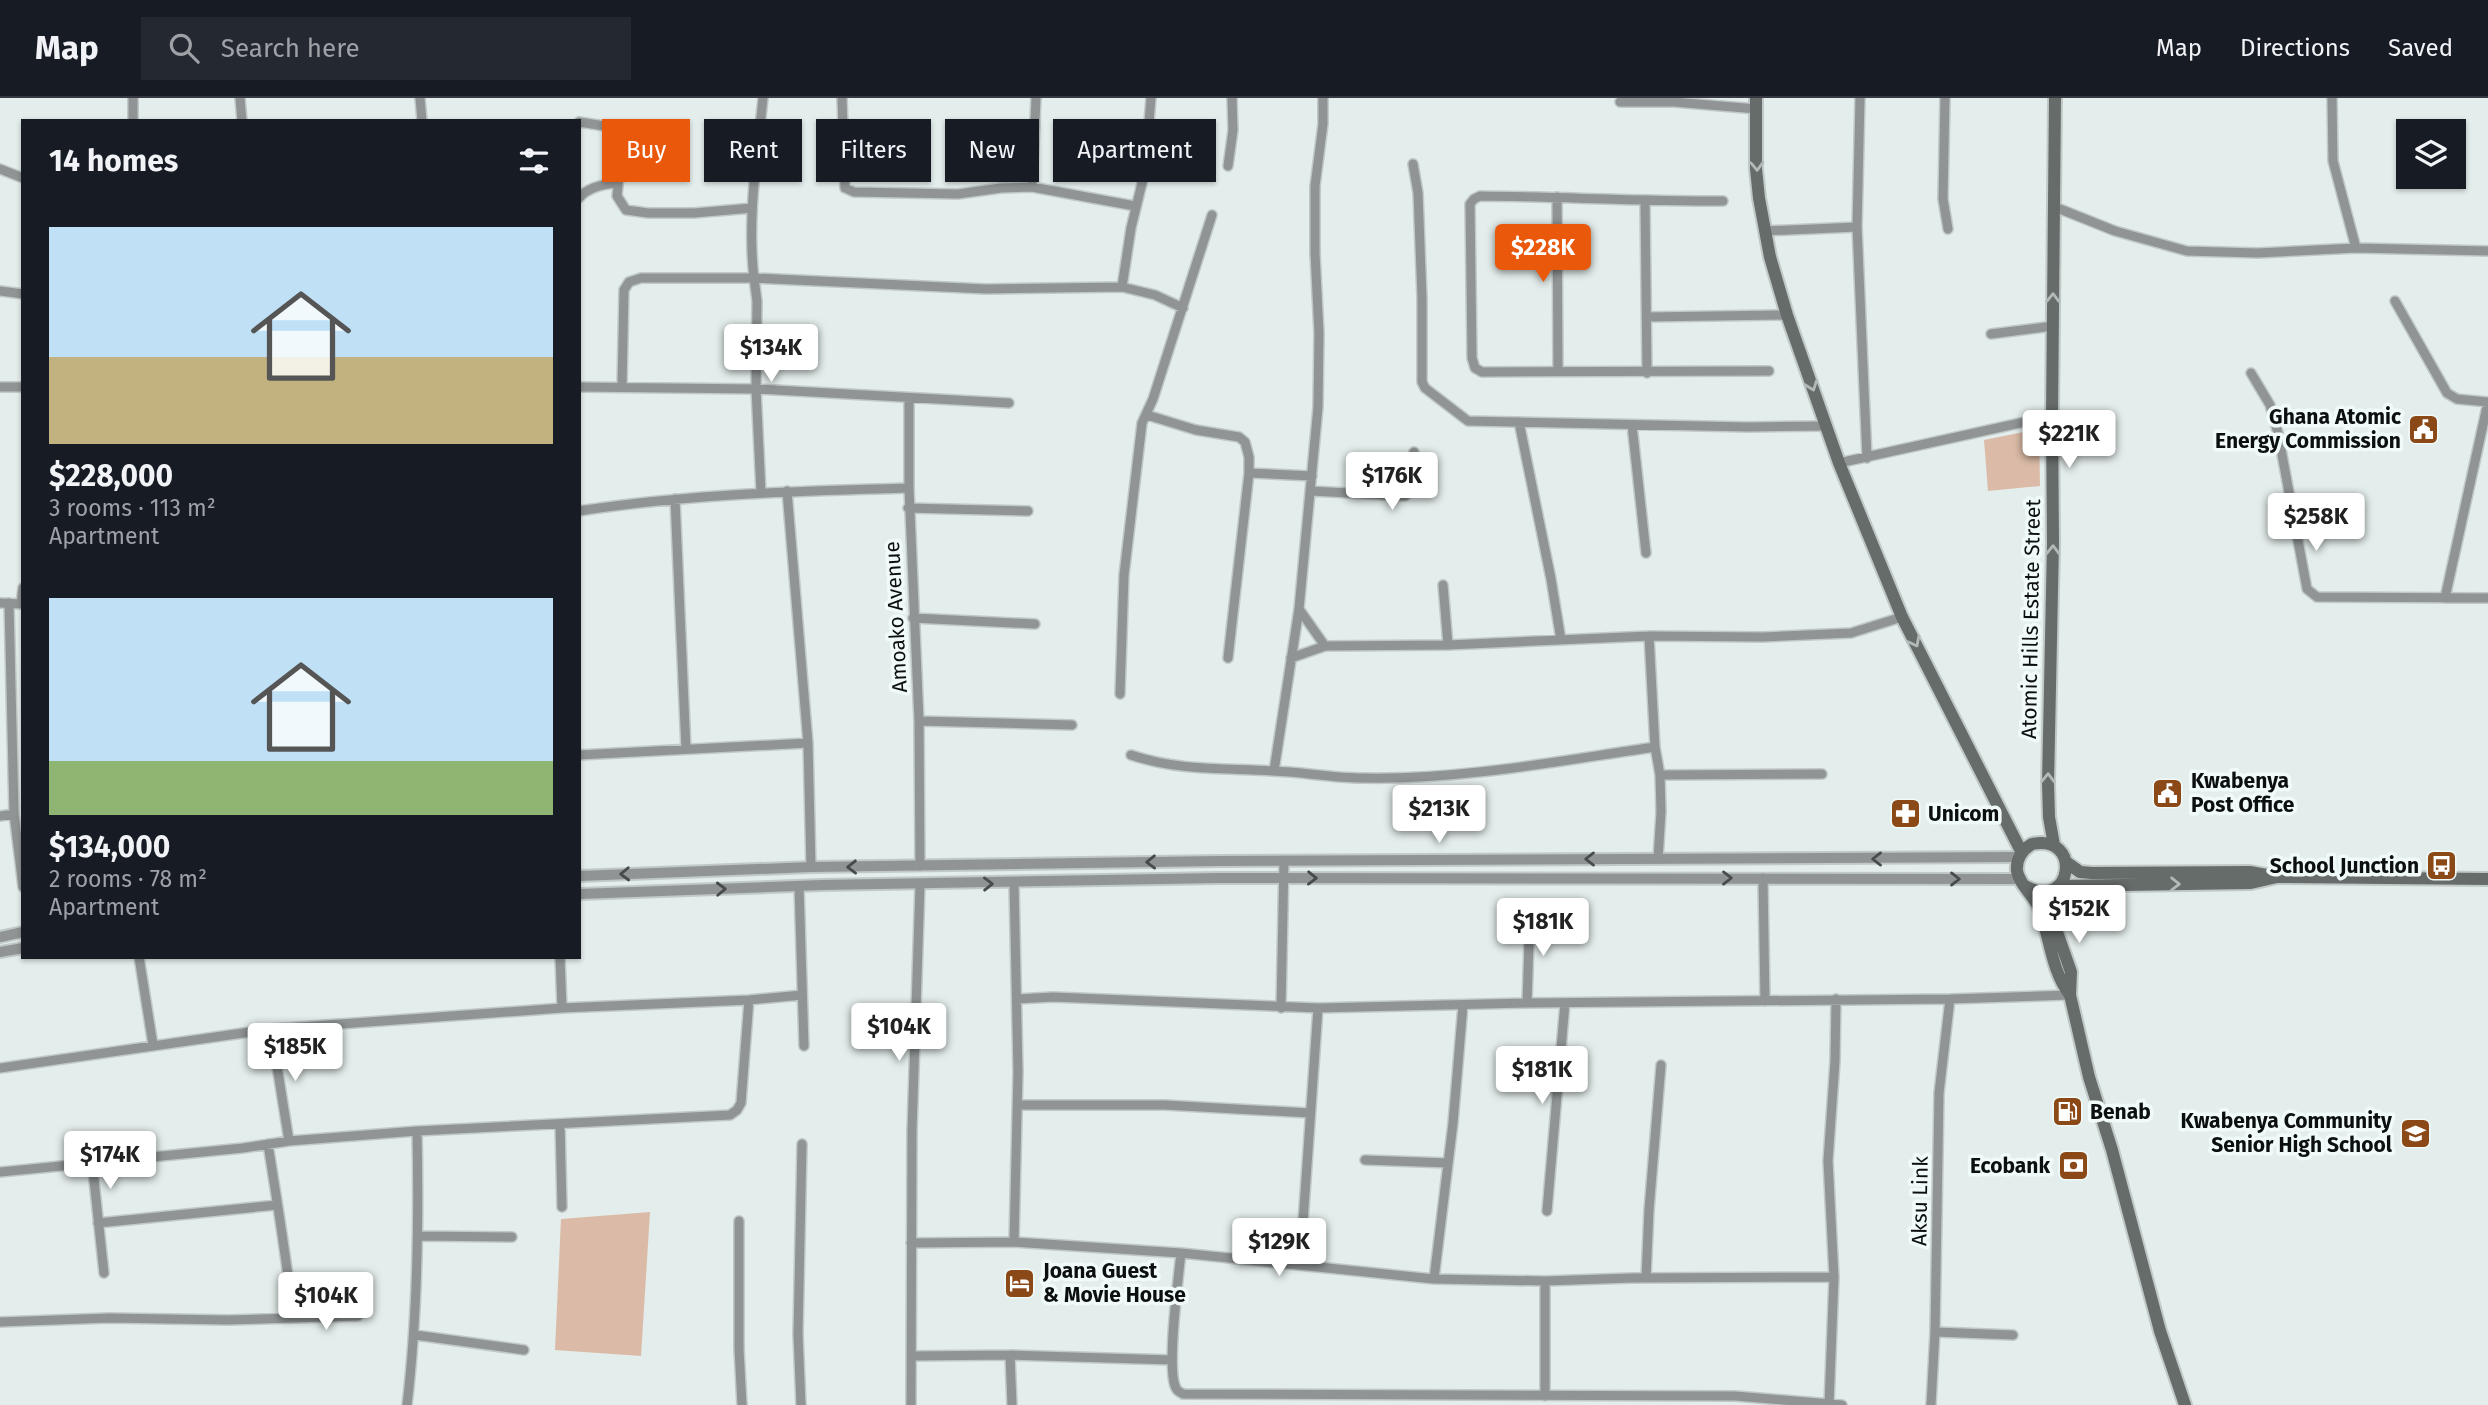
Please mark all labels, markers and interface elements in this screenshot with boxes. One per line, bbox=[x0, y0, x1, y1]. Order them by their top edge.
search box bbox=[141, 17, 631, 80]
text: Map bbox=[35, 28, 99, 68]
icon: search bbox=[165, 29, 203, 67]
text: Search here bbox=[221, 33, 360, 64]
text: Map bbox=[2156, 34, 2202, 62]
text: Directions bbox=[2240, 34, 2350, 62]
text: Saved bbox=[2388, 34, 2453, 62]
chip: Buy bbox=[602, 119, 690, 182]
chip: Rent bbox=[704, 119, 802, 182]
chip: Filters bbox=[816, 119, 931, 182]
chip: New bbox=[945, 119, 1039, 182]
chip: Apartment bbox=[1053, 119, 1216, 182]
map controls bbox=[2396, 119, 2466, 189]
button: layers bbox=[2396, 119, 2466, 189]
icon: filters bbox=[515, 142, 553, 180]
text: 14 homes bbox=[49, 143, 178, 179]
one-way arrow bbox=[1749, 161, 1764, 172]
pin: $228K bbox=[1494, 225, 1592, 284]
text: $228K bbox=[1511, 233, 1575, 261]
icon: home bbox=[238, 273, 364, 399]
one-way arrow bbox=[2046, 293, 2061, 304]
pin: $134K bbox=[722, 324, 820, 384]
text: $134K bbox=[740, 333, 802, 361]
one-way arrow bbox=[1804, 379, 1818, 391]
place label: Ghana Atomic Energy Commission bbox=[2215, 404, 2401, 454]
pin: $221K bbox=[2020, 410, 2118, 470]
public building icon: Ghana Atomic Energy Commission bbox=[2407, 412, 2441, 446]
text: $221K bbox=[2039, 419, 2099, 447]
pin: $176K bbox=[1343, 452, 1441, 512]
text: $228,000 bbox=[49, 458, 173, 494]
text: $176K bbox=[1362, 461, 1422, 489]
text: 3 rooms · 113 m² bbox=[49, 494, 216, 522]
pin: $258K bbox=[2267, 494, 2365, 553]
street label: Atomic Hills Estate Street bbox=[2016, 498, 2046, 739]
text: $258K bbox=[2284, 502, 2348, 530]
text: Apartment bbox=[49, 522, 159, 550]
street label: Amoako Avenue bbox=[879, 541, 913, 693]
one-way arrow bbox=[2045, 545, 2061, 555]
one-way arrow bbox=[1907, 635, 1921, 647]
icon: home bbox=[238, 644, 364, 770]
place label: Kwabenya Post Office bbox=[2191, 768, 2295, 818]
one-way arrow bbox=[2040, 772, 2056, 783]
public building icon: Kwabenya Post Office bbox=[2151, 776, 2185, 810]
pin: $213K bbox=[1390, 786, 1488, 845]
text: $213K bbox=[1409, 794, 1469, 822]
pharmacy icon: Unicom bbox=[1888, 797, 1922, 831]
place label: Unicom bbox=[1928, 801, 1999, 827]
text: $134,000 bbox=[49, 829, 170, 865]
bus stop icon: School Junction bbox=[2425, 849, 2459, 883]
one-way arrow bbox=[1584, 851, 1595, 867]
one-way arrow bbox=[1871, 851, 1882, 867]
place label: School Junction bbox=[2270, 853, 2419, 879]
one-way arrow bbox=[1145, 854, 1156, 870]
one-way arrow bbox=[846, 859, 857, 875]
text: 2 rooms · 78 m² bbox=[49, 865, 207, 893]
one-way arrow bbox=[619, 867, 630, 882]
one-way arrow bbox=[1722, 870, 1733, 886]
one-way arrow bbox=[1307, 871, 1318, 886]
one-way arrow bbox=[1950, 871, 1960, 887]
one-way arrow bbox=[983, 876, 994, 892]
one-way arrow bbox=[2170, 877, 2181, 892]
one-way arrow bbox=[716, 881, 727, 896]
pin: $152K bbox=[2030, 886, 2128, 945]
text: Apartment bbox=[49, 893, 159, 921]
text: $152K bbox=[2049, 894, 2109, 922]
pin: $181K bbox=[1494, 898, 1592, 958]
text: $181K bbox=[1513, 907, 1573, 935]
pin: $104K bbox=[850, 1004, 948, 1063]
text: $104K bbox=[867, 1012, 931, 1040]
pin: $185K bbox=[246, 1024, 344, 1083]
text: $185K bbox=[264, 1032, 326, 1060]
pin: $181K bbox=[1493, 1046, 1591, 1106]
text: $181K bbox=[1512, 1055, 1572, 1083]
fuel station icon: Benab bbox=[2050, 1095, 2084, 1129]
place label: Benab bbox=[2090, 1099, 2151, 1125]
place label: Kwabenya Community Senior High School bbox=[2181, 1108, 2393, 1158]
school or university icon: Kwabenya Community Senior High School bbox=[2398, 1116, 2432, 1150]
pin: $174K bbox=[61, 1132, 159, 1191]
text: $174K bbox=[80, 1140, 140, 1168]
bank icon: Ecobank bbox=[2056, 1149, 2090, 1183]
place label: Ecobank bbox=[1970, 1153, 2050, 1179]
street label: Aksu Link bbox=[1906, 1156, 1934, 1246]
pin: $129K bbox=[1230, 1218, 1328, 1278]
text: $129K bbox=[1248, 1227, 1310, 1255]
place label: Joana Guest & Movie House bbox=[1042, 1258, 1186, 1308]
hotel icon: Joana Guest & Movie House bbox=[1003, 1266, 1037, 1300]
pin: $104K bbox=[277, 1272, 375, 1332]
text: $104K bbox=[294, 1281, 358, 1309]

